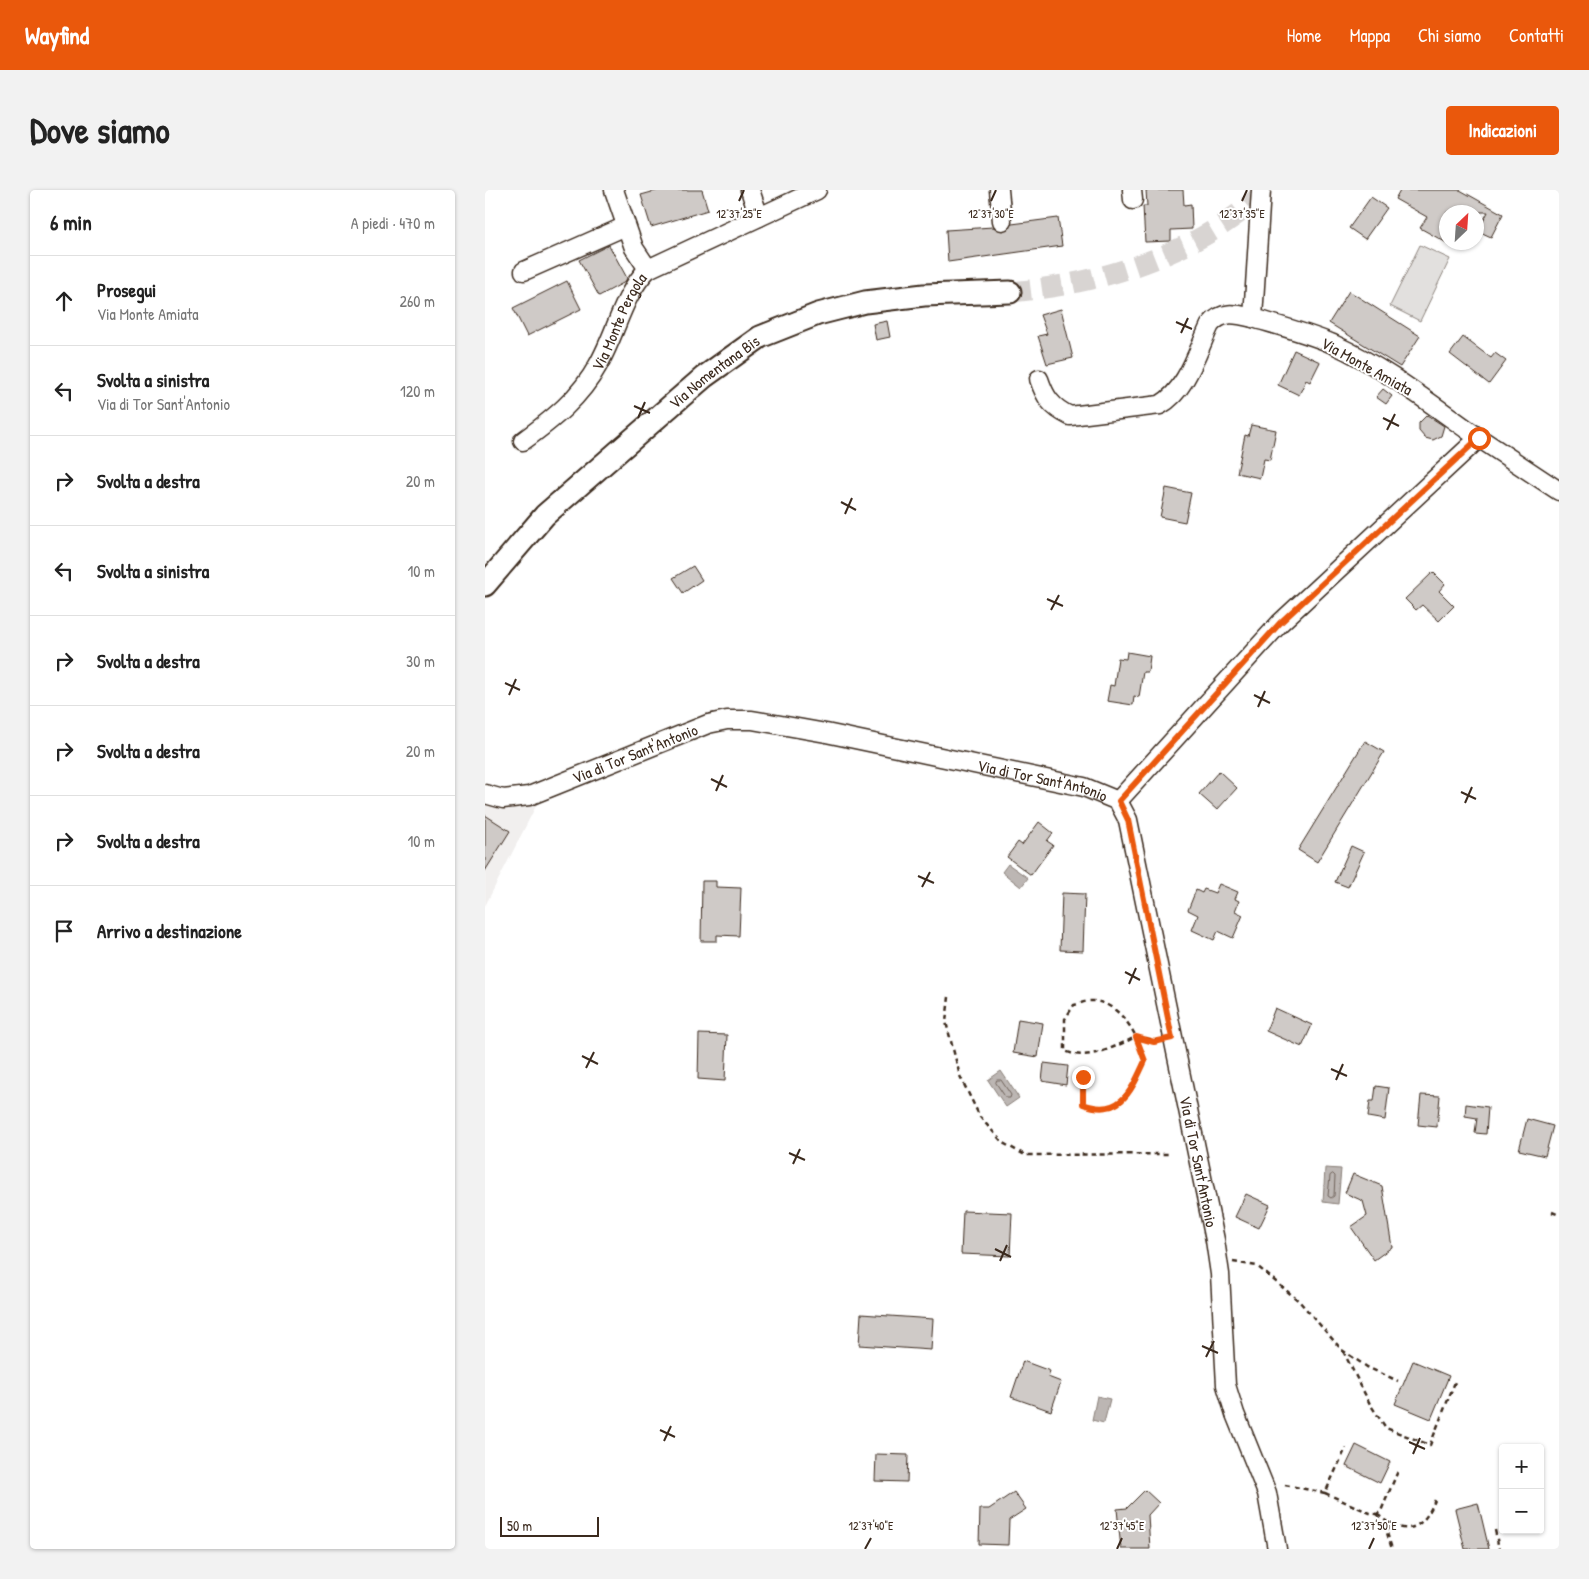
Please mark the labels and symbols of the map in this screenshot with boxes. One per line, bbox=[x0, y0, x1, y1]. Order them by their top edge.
text: 12°37'25"E bbox=[716, 205, 763, 222]
text: 12°37'30"E bbox=[968, 205, 1015, 222]
text: 12°37'35"E bbox=[1219, 205, 1265, 222]
north arrow bbox=[1439, 205, 1484, 250]
street label: Via Monte Pergola bbox=[586, 268, 651, 374]
street label: Via Nomentana Bis bbox=[664, 330, 764, 414]
street label: Via Monte Amiata bbox=[1317, 332, 1417, 400]
route start bbox=[1468, 427, 1491, 450]
street label: Via di Tor Sant'Antonio bbox=[569, 718, 701, 788]
street label: Via di Tor Sant'Antonio bbox=[976, 754, 1112, 807]
route end bbox=[1072, 1066, 1095, 1089]
street label: Via di Tor Sant'Antonio bbox=[1174, 1094, 1223, 1230]
scale bar bbox=[500, 1514, 599, 1537]
text: 12°37'40"E bbox=[849, 1517, 894, 1534]
text: 12°37'45"E bbox=[1100, 1517, 1145, 1534]
text: 12°37'50"E bbox=[1351, 1517, 1397, 1534]

